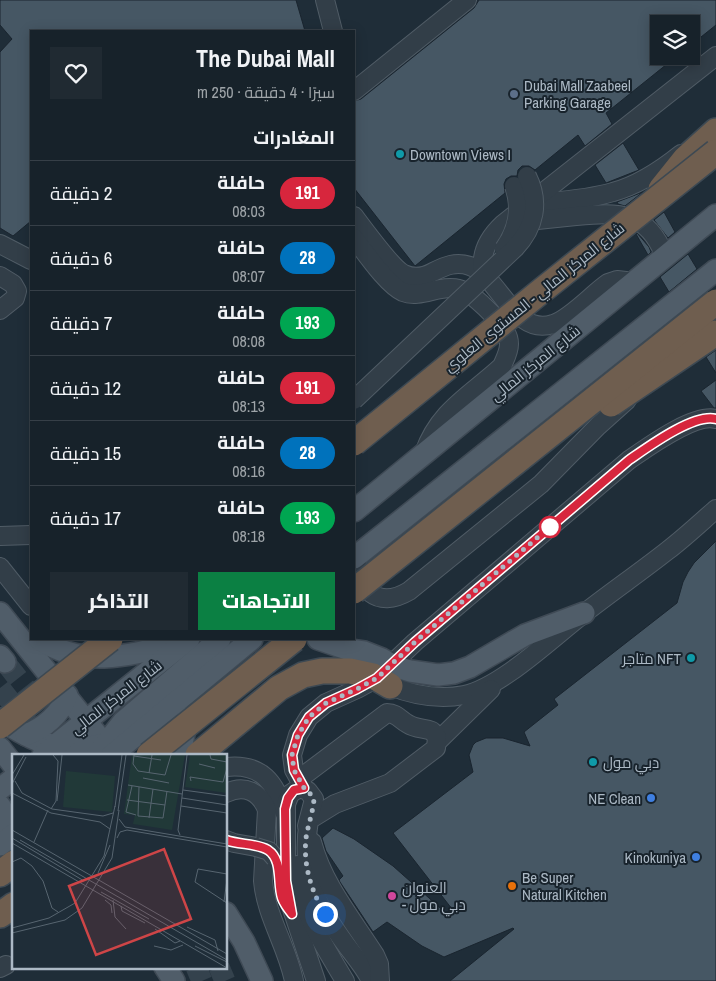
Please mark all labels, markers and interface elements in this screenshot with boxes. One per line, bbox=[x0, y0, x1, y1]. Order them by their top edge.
map controls bbox=[650, 15, 700, 65]
button: layers bbox=[650, 15, 700, 65]
text: The Dubai Mall bbox=[196, 42, 335, 74]
button: heart bbox=[50, 47, 102, 99]
place label: Dubai Mall Zaabeel Parking Garage bbox=[524, 75, 631, 113]
text: سيرًا · 4 دقيقة · 250 m bbox=[197, 81, 335, 103]
marker: Dubai Mall Zaabeel Parking Garage bbox=[508, 88, 520, 100]
text: المغادرات bbox=[253, 124, 335, 150]
place label: Downtown Views I bbox=[410, 144, 511, 165]
marker: Downtown Views I bbox=[394, 148, 406, 160]
text: حافلة bbox=[217, 169, 265, 195]
text: 2 دقيقة bbox=[50, 180, 112, 206]
text: 191 bbox=[295, 180, 320, 205]
text: 08:03 bbox=[232, 200, 265, 222]
street label: شارع المركز المالي - المستوى العلوي bbox=[440, 219, 628, 375]
text: حافلة bbox=[217, 234, 265, 260]
text: 6 دقيقة bbox=[50, 245, 112, 271]
text: 28 bbox=[299, 245, 316, 270]
text: 08:07 bbox=[232, 265, 265, 287]
text: حافلة bbox=[217, 299, 265, 325]
text: 7 دقيقة bbox=[50, 310, 112, 336]
text: 193 bbox=[295, 310, 320, 335]
street label: شارع المركز المالي bbox=[486, 321, 584, 405]
text: 08:08 bbox=[232, 330, 265, 352]
text: حافلة bbox=[217, 364, 265, 390]
text: 12 دقيقة bbox=[50, 375, 121, 401]
text: 191 bbox=[295, 375, 320, 400]
text: 08:13 bbox=[232, 395, 265, 417]
text: حافلة bbox=[217, 429, 265, 455]
text: 15 دقيقة bbox=[50, 440, 121, 466]
text: 28 bbox=[299, 440, 316, 465]
text: 08:16 bbox=[232, 460, 265, 482]
text: حافلة bbox=[217, 494, 265, 520]
text: 17 دقيقة bbox=[50, 505, 121, 531]
text: 193 bbox=[295, 505, 320, 530]
unlabelled marker bbox=[539, 516, 561, 538]
text: 08:18 bbox=[232, 525, 265, 547]
button: التذاكر bbox=[50, 572, 188, 630]
button: الاتجاهات bbox=[198, 572, 335, 630]
place label: متاجر NFT bbox=[621, 648, 681, 669]
marker: متاجر NFT bbox=[685, 652, 697, 664]
street label: شارع المركز المالي bbox=[66, 655, 167, 741]
place label: دبي مول bbox=[603, 752, 659, 775]
inset map bbox=[12, 754, 228, 968]
marker: دبي مول bbox=[587, 756, 599, 768]
place label: NE Clean bbox=[588, 788, 641, 809]
marker: NE Clean bbox=[645, 792, 657, 804]
place label: Kinokuniya bbox=[624, 847, 686, 868]
marker: Kinokuniya bbox=[690, 851, 702, 863]
place label: Be Super Natural Kitchen bbox=[522, 867, 607, 905]
place label: العنوان - دبي مول bbox=[402, 877, 466, 917]
marker: Be Super Natural Kitchen bbox=[506, 880, 518, 892]
marker: العنوان - دبي مول bbox=[386, 890, 398, 902]
your location bbox=[313, 902, 338, 927]

